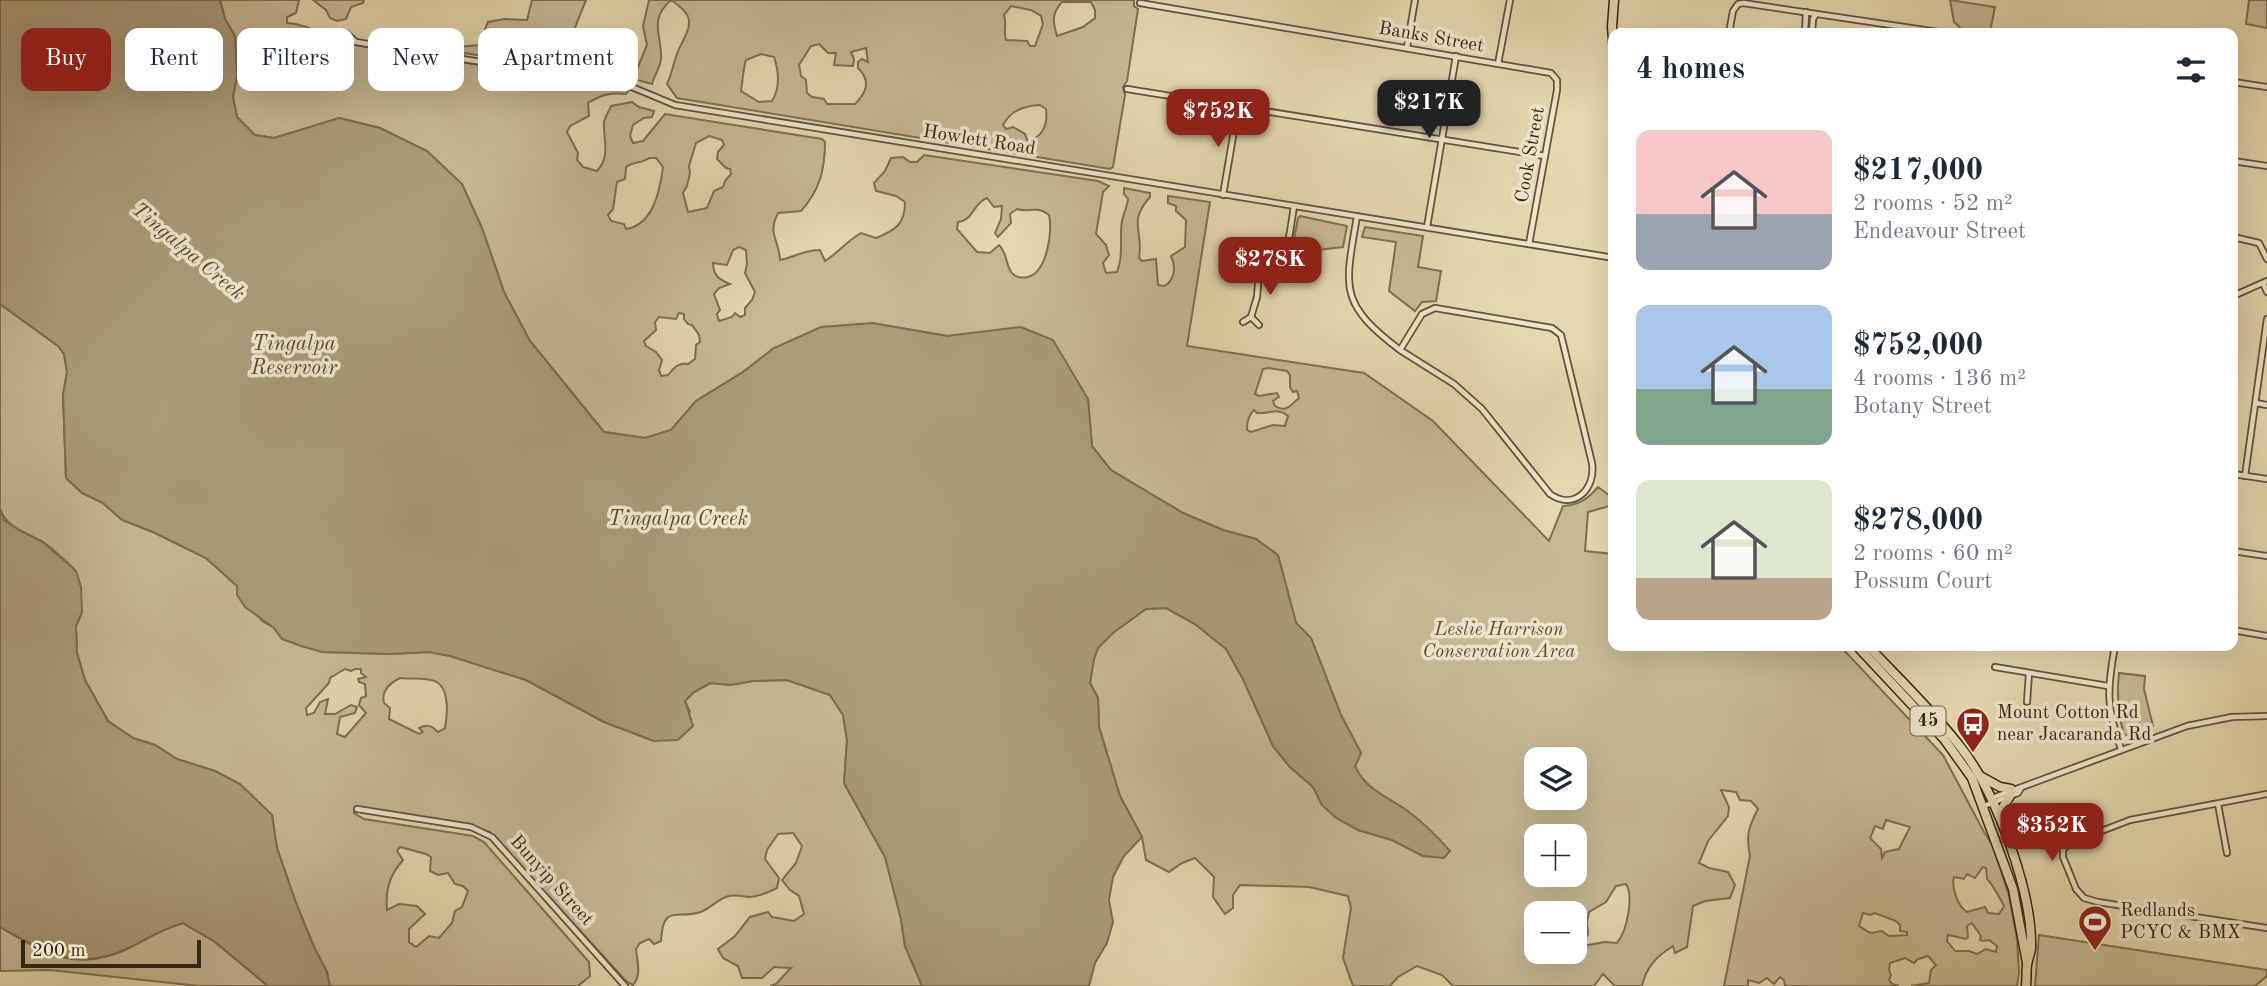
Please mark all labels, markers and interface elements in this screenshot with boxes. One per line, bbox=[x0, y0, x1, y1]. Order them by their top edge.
street label: Banks Street bbox=[1377, 19, 1485, 57]
chip: Buy bbox=[21, 28, 111, 91]
chip: Rent bbox=[125, 28, 223, 91]
chip: Filters bbox=[237, 28, 354, 91]
chip: New bbox=[368, 28, 464, 91]
chip: Apartment bbox=[478, 28, 638, 91]
icon: filters bbox=[2172, 51, 2210, 89]
text: 4 homes bbox=[1636, 55, 1745, 85]
pin: $217K bbox=[1380, 80, 1478, 140]
pin: $752K bbox=[1169, 90, 1267, 149]
text: $217K bbox=[1393, 91, 1465, 114]
text: $752K bbox=[1182, 100, 1254, 123]
street label: Cook Street bbox=[1513, 106, 1549, 204]
street label: Howlett Road bbox=[921, 123, 1037, 159]
text: $217,000 bbox=[1853, 156, 1983, 186]
icon: home bbox=[1692, 158, 1776, 242]
text: 2 rooms · 52 m² bbox=[1853, 192, 2013, 215]
water label: Tingalpa Creek bbox=[128, 199, 248, 305]
text: Endeavour Street bbox=[1853, 220, 2026, 243]
pin: $278K bbox=[1221, 238, 1319, 297]
text: $278K bbox=[1234, 248, 1306, 271]
text: $752,000 bbox=[1853, 331, 1983, 361]
icon: home bbox=[1692, 333, 1776, 417]
water label: Tingalpa Reservoir bbox=[250, 334, 338, 379]
text: 4 rooms · 136 m² bbox=[1853, 367, 2026, 390]
text: Botany Street bbox=[1853, 395, 1992, 418]
text: $278,000 bbox=[1853, 506, 1983, 536]
icon: home bbox=[1692, 508, 1776, 592]
water label: Tingalpa Creek bbox=[608, 509, 748, 530]
text: 2 rooms · 60 m² bbox=[1853, 542, 2013, 565]
text: Possum Court bbox=[1853, 570, 1992, 593]
park label: Leslie Harrison Conservation Area bbox=[1423, 621, 1575, 662]
place label: Mount Cotton Rd near Jacaranda Rd bbox=[1997, 704, 2151, 745]
bus stop icon: Mount Cotton Rd near Jacaranda Rd bbox=[1954, 705, 1992, 754]
road number: 45 bbox=[1910, 706, 1946, 736]
map controls bbox=[1524, 747, 1587, 964]
button: layers bbox=[1524, 747, 1587, 810]
pin: $352K bbox=[2003, 804, 2101, 863]
text: $352K bbox=[2016, 814, 2088, 837]
button: + bbox=[1524, 824, 1587, 887]
street label: Bunyip Street bbox=[506, 832, 596, 930]
button: − bbox=[1524, 901, 1587, 964]
place label: Redlands PCYC & BMX bbox=[2120, 902, 2241, 943]
sports icon: Redlands PCYC & BMX bbox=[2076, 903, 2114, 952]
scale bar bbox=[21, 937, 201, 969]
text: 200 m bbox=[32, 942, 85, 961]

